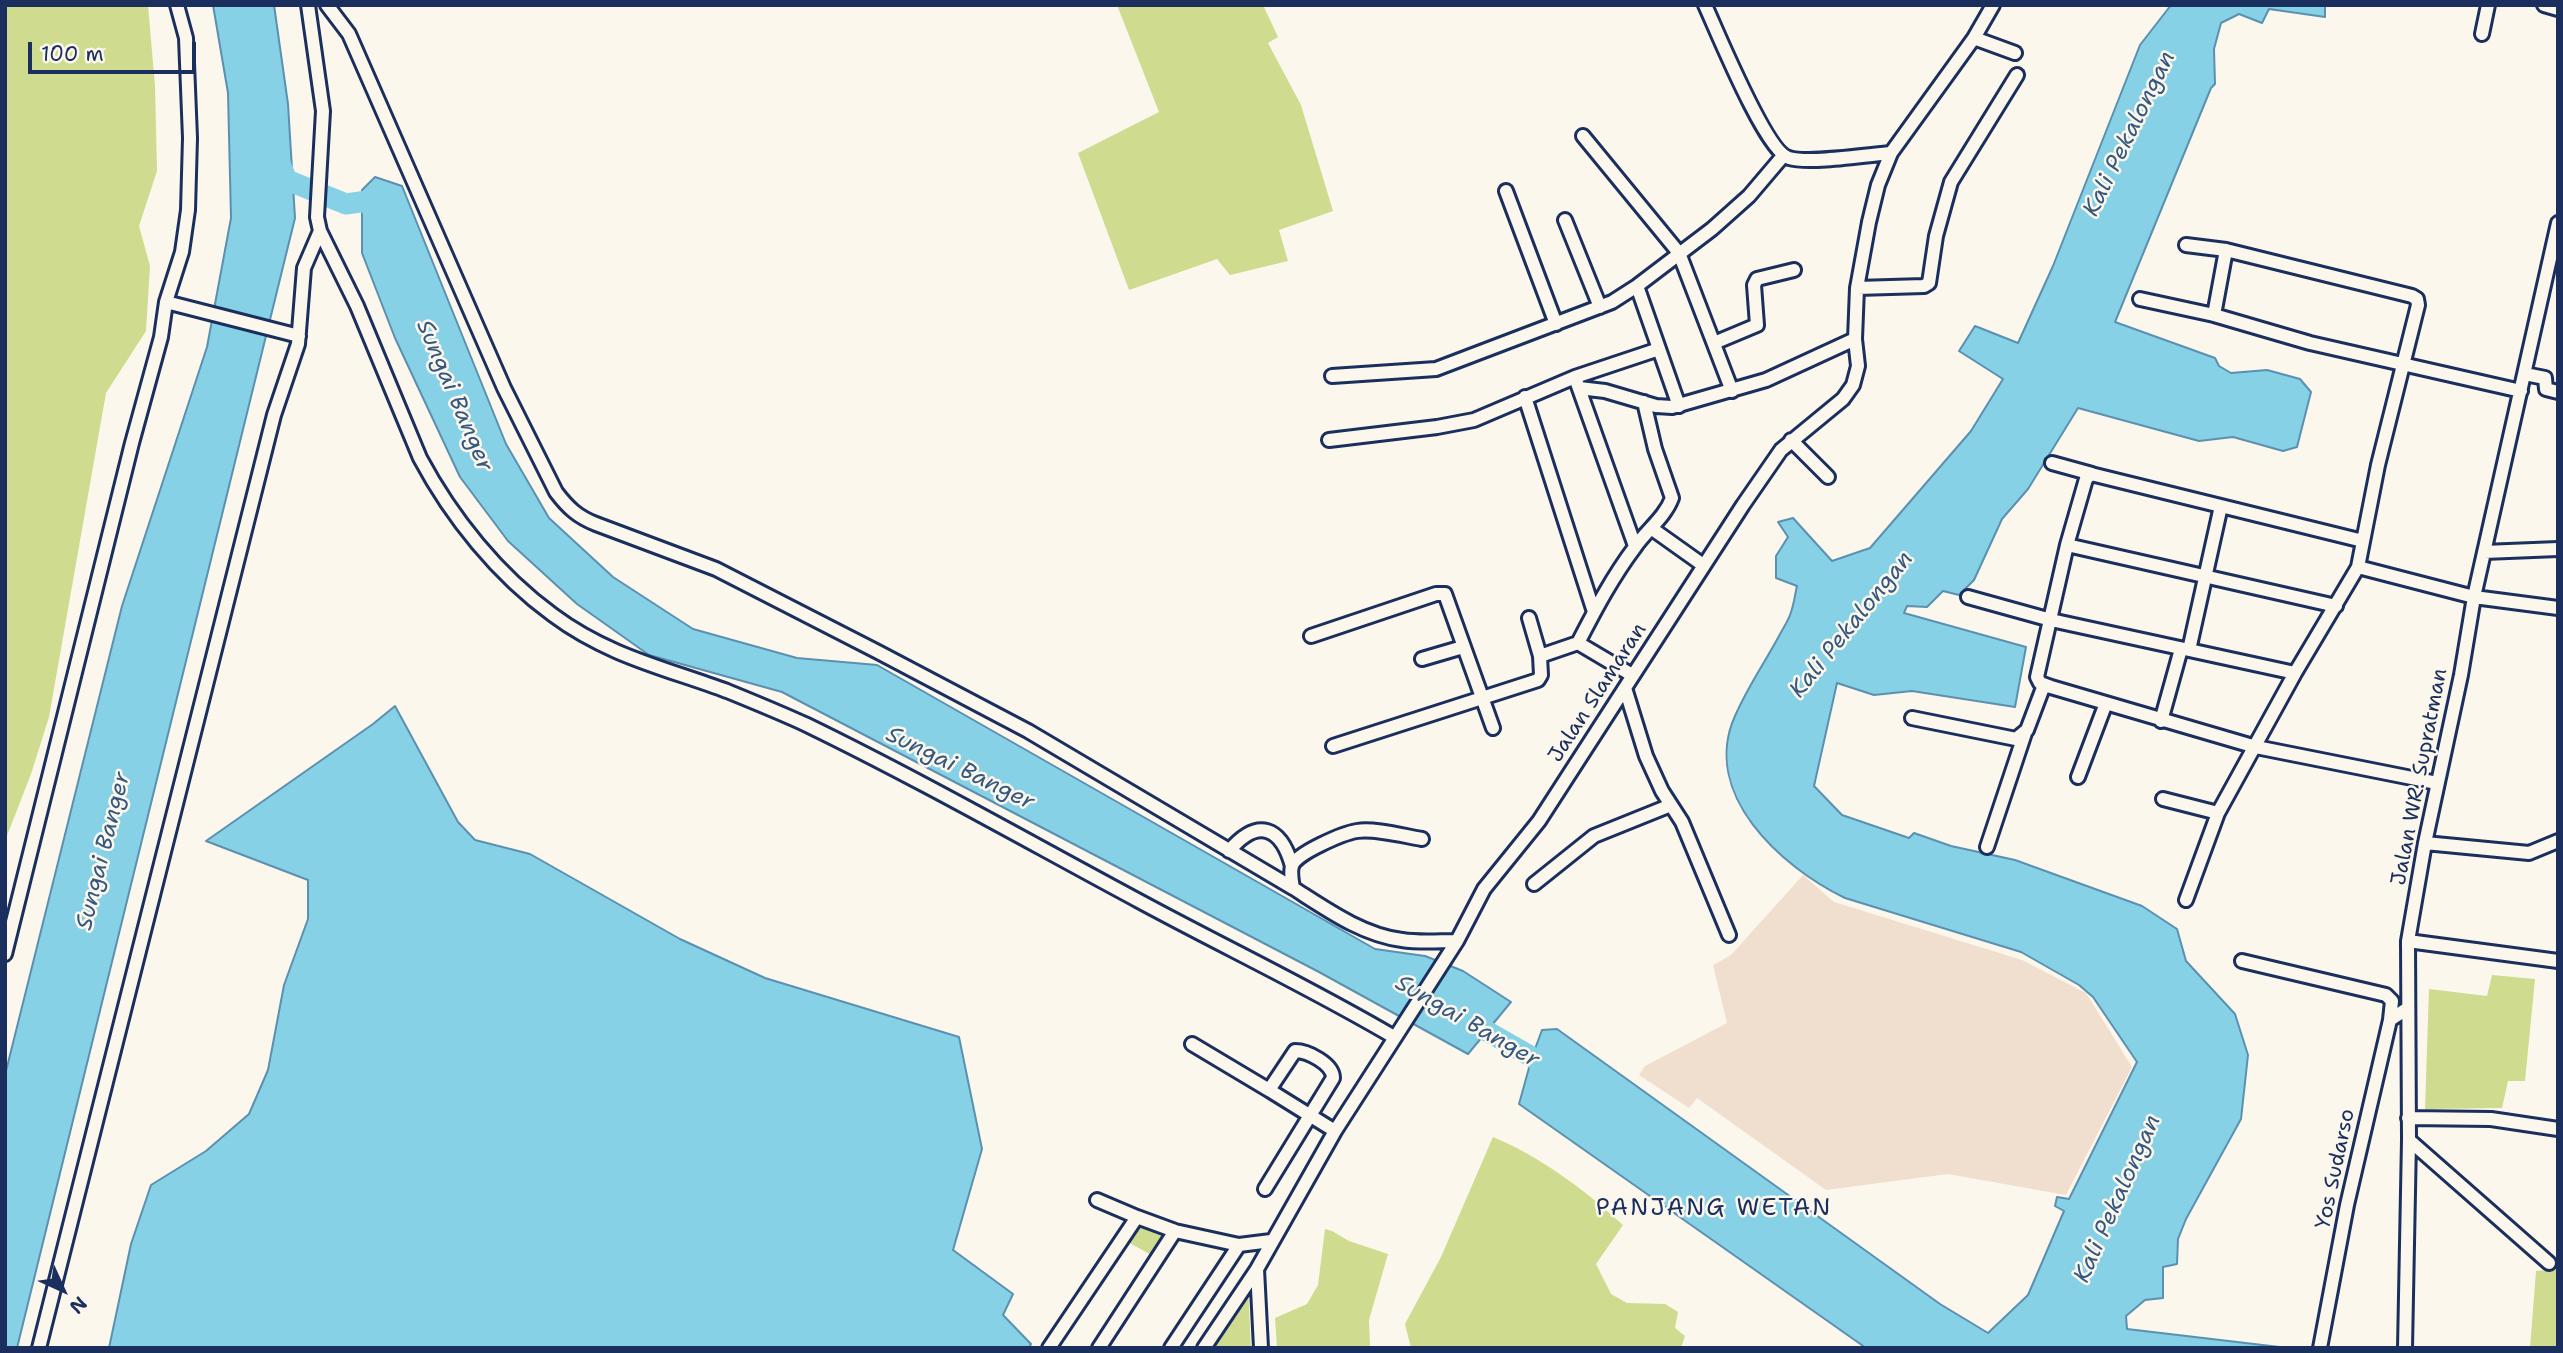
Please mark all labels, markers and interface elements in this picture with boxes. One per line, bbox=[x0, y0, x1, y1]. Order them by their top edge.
scale bar bbox=[32, 28, 200, 72]
text: 100 m bbox=[41, 40, 104, 68]
water label: Kali Pekalongan bbox=[2078, 47, 2182, 221]
water label: Sungai Banger bbox=[410, 316, 498, 476]
water label: Kali Pekalongan bbox=[1784, 546, 1920, 704]
street label: Jalan Slamaran bbox=[1544, 619, 1652, 767]
street label: Jalan WR. Supratman bbox=[2387, 666, 2453, 888]
water label: Sungai Banger bbox=[881, 721, 1039, 817]
water label: Sungai Banger bbox=[71, 769, 137, 933]
water label: Sungai Banger bbox=[1390, 970, 1544, 1074]
street label: Yos Sudarso bbox=[2311, 1107, 2361, 1231]
water label: Kali Pekalongan bbox=[2069, 1111, 2167, 1287]
district label: PANJANG WETAN bbox=[1597, 1195, 1831, 1223]
north arrow bbox=[28, 1255, 98, 1325]
text: N bbox=[64, 1291, 92, 1319]

